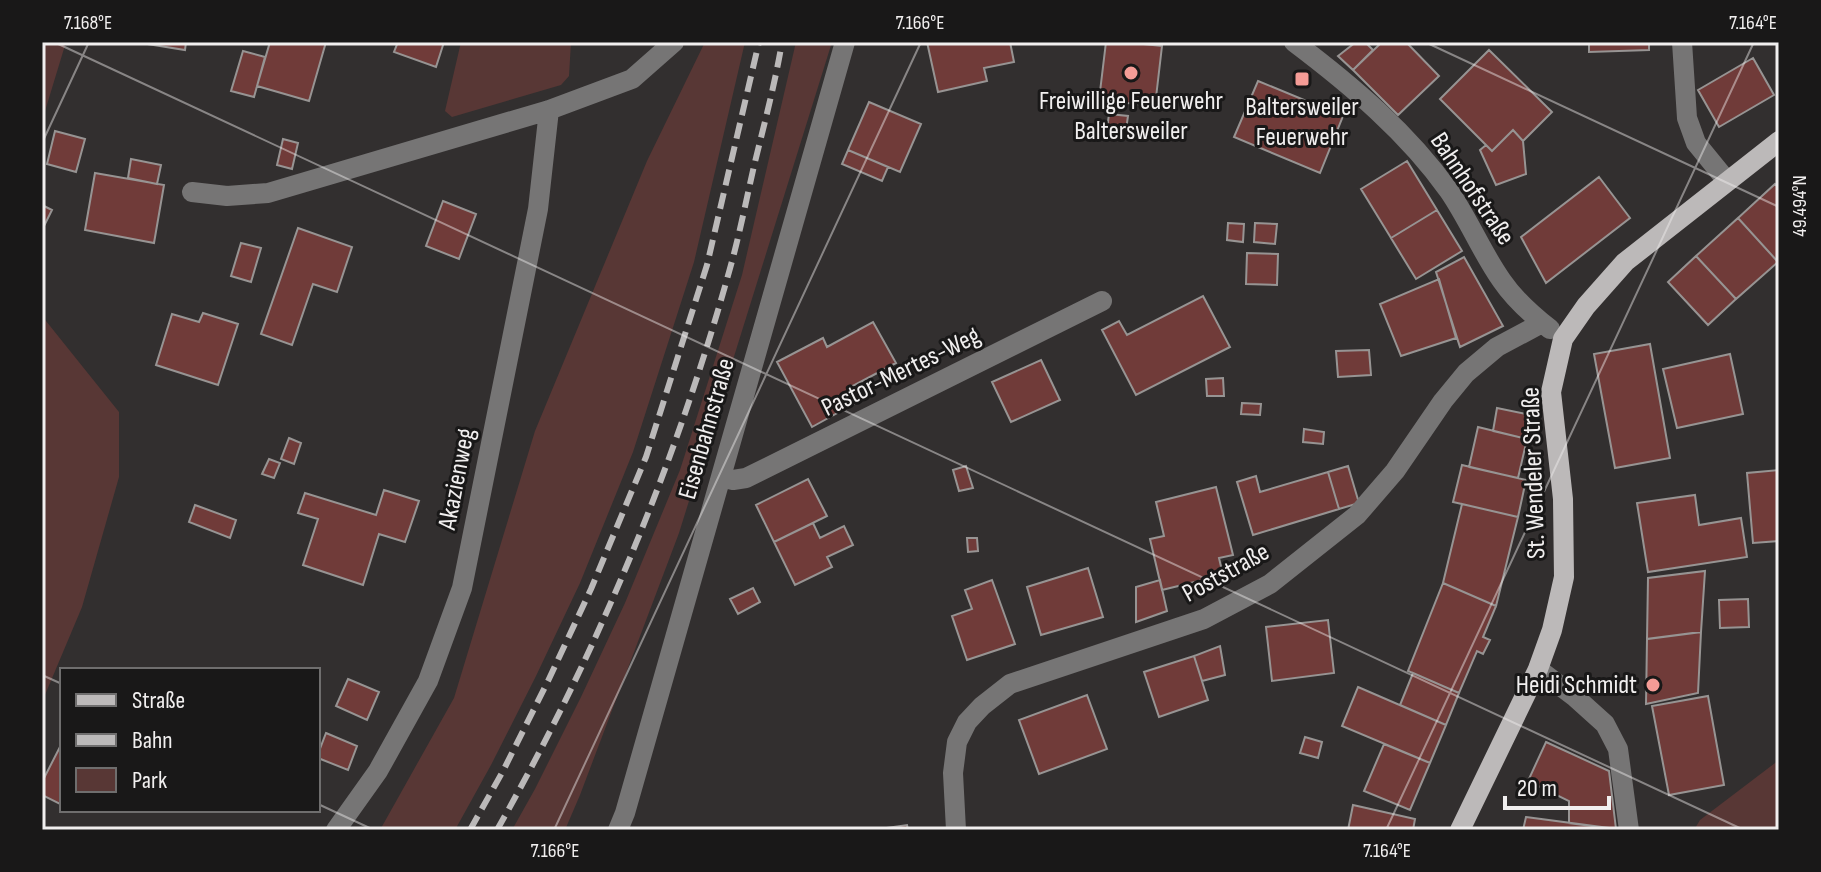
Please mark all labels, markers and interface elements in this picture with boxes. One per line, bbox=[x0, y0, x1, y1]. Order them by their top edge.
text: 7.168°E bbox=[64, 11, 112, 35]
text: 7.166°E bbox=[896, 11, 944, 35]
text: 7.164°E bbox=[1729, 11, 1777, 35]
marker: Freiwillige Feuerwehr Baltersweiler bbox=[1122, 64, 1140, 82]
marker: Baltersweiler Feuerwehr bbox=[1293, 70, 1311, 88]
place label: Freiwillige Feuerwehr Baltersweiler bbox=[1039, 86, 1224, 147]
place label: Baltersweiler Feuerwehr bbox=[1245, 92, 1359, 153]
street label: Bahnhofstraße bbox=[1423, 127, 1521, 251]
text: 49.494°N bbox=[1788, 175, 1812, 237]
street label: Pastor-Mertes-Weg bbox=[817, 320, 985, 424]
street label: Eisenbahnstraße bbox=[672, 355, 742, 503]
street label: St. Wendeler Straße bbox=[1516, 386, 1552, 560]
street label: Akazienweg bbox=[432, 426, 482, 533]
street label: Poststraße bbox=[1177, 537, 1275, 609]
legend bbox=[60, 668, 320, 812]
place label: Heidi Schmidt bbox=[1516, 670, 1637, 701]
marker: Heidi Schmidt bbox=[1644, 676, 1662, 694]
text: Straße bbox=[132, 686, 185, 715]
text: Bahn bbox=[132, 726, 173, 755]
scale bar bbox=[1505, 760, 1609, 810]
text: Park bbox=[132, 766, 167, 795]
text: 20 m bbox=[1517, 774, 1557, 803]
text: 7.166°E bbox=[531, 839, 579, 863]
text: 7.164°E bbox=[1363, 839, 1411, 863]

